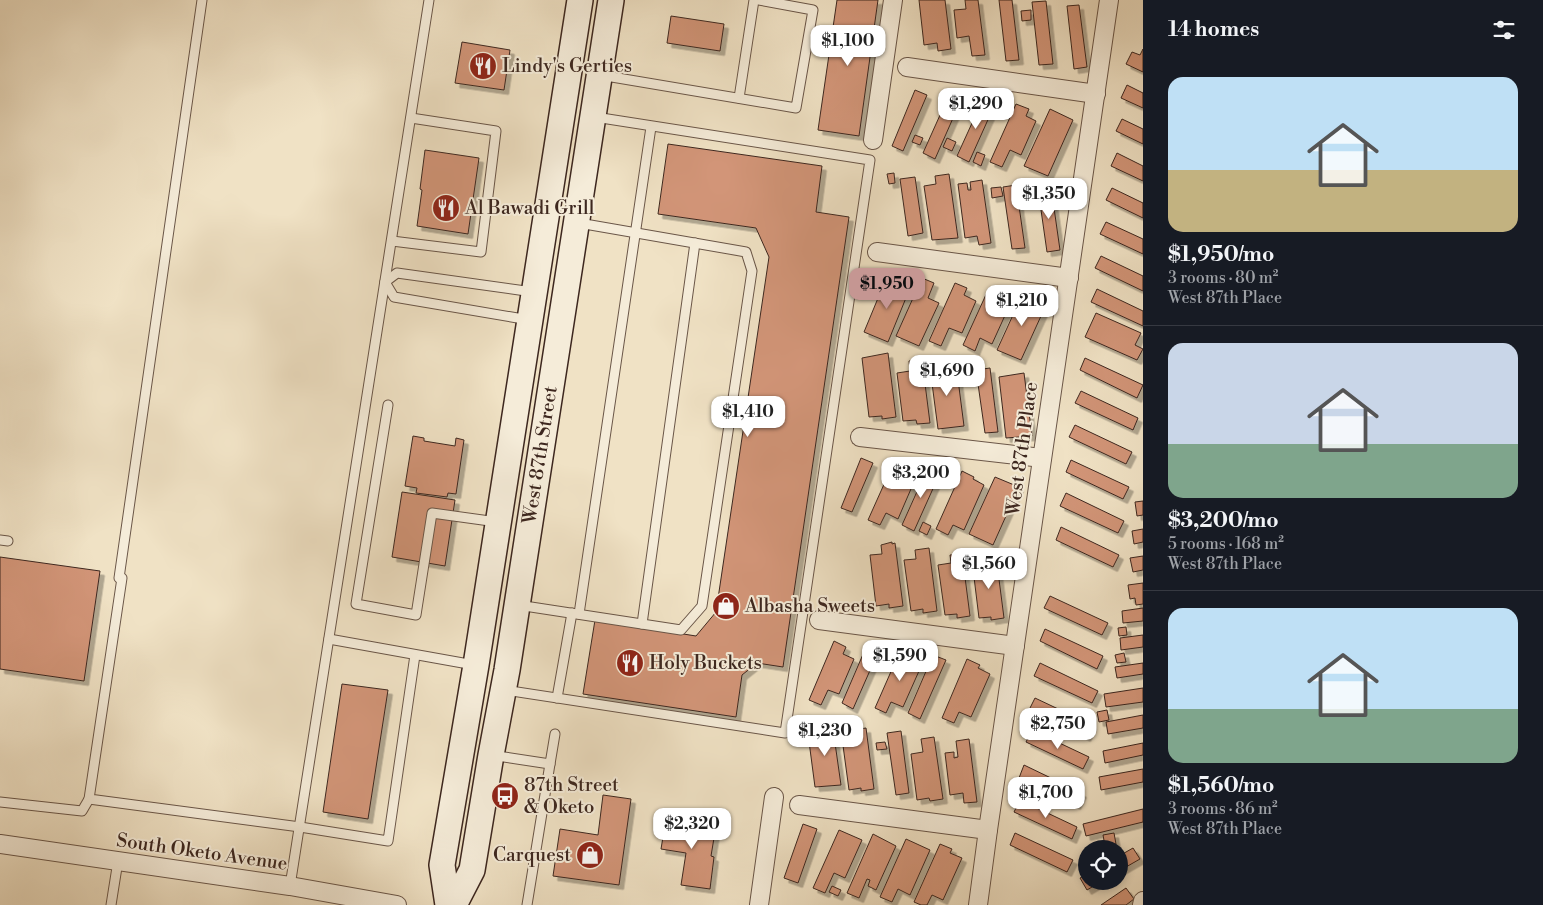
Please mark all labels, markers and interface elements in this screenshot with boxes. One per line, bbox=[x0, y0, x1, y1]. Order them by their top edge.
icon: filters bbox=[1490, 16, 1518, 44]
text: 14 homes bbox=[1168, 17, 1259, 43]
pin: $1,100 bbox=[807, 24, 889, 67]
text: $1,100 bbox=[822, 31, 874, 51]
restaurant icon: Lindy's Gerties bbox=[468, 51, 498, 81]
place label: Lindy's Gerties bbox=[502, 54, 632, 78]
pin: $1,290 bbox=[935, 88, 1017, 130]
text: $1,290 bbox=[949, 94, 1003, 114]
icon: home bbox=[1298, 110, 1388, 200]
pin: $1,350 bbox=[1008, 178, 1090, 220]
text: $1,350 bbox=[1022, 184, 1076, 204]
restaurant icon: Al Bawadi Grill bbox=[431, 193, 461, 223]
place label: Al Bawadi Grill bbox=[464, 196, 595, 220]
text: $1,950/mo bbox=[1168, 242, 1274, 268]
pin: $1,950 bbox=[846, 268, 928, 310]
text: 3 rooms · 80 m² bbox=[1168, 268, 1278, 288]
text: $1,950 bbox=[860, 274, 914, 294]
pin: $1,210 bbox=[981, 284, 1063, 327]
text: West 87th Place bbox=[1168, 288, 1282, 308]
text: $1,210 bbox=[996, 291, 1048, 311]
pin: $1,690 bbox=[906, 354, 988, 397]
text: $1,690 bbox=[920, 361, 974, 381]
icon: home bbox=[1298, 375, 1388, 465]
street label: West 87th Place bbox=[1001, 380, 1043, 519]
street label: West 87th Street bbox=[517, 384, 563, 527]
pin: $1,410 bbox=[707, 396, 789, 438]
text: $1,410 bbox=[722, 402, 774, 422]
pin: $3,200 bbox=[880, 456, 962, 499]
text: $3,200 bbox=[892, 463, 950, 483]
text: $3,200/mo bbox=[1168, 508, 1279, 534]
text: 5 rooms · 168 m² bbox=[1168, 534, 1284, 554]
pin: $1,560 bbox=[948, 548, 1030, 590]
text: $1,560 bbox=[962, 554, 1016, 574]
text: West 87th Place bbox=[1168, 554, 1282, 574]
shop icon: Albasha Sweets bbox=[711, 591, 741, 621]
place label: Albasha Sweets bbox=[744, 594, 875, 618]
pin: $1,590 bbox=[859, 640, 941, 682]
icon: home bbox=[1298, 640, 1388, 730]
text: $1,590 bbox=[873, 646, 927, 666]
restaurant icon: Holy Buckets bbox=[615, 648, 645, 678]
place label: Holy Buckets bbox=[649, 651, 762, 675]
pin: $2,750 bbox=[1017, 708, 1099, 750]
pin: $1,230 bbox=[784, 714, 866, 757]
text: $2,750 bbox=[1030, 714, 1086, 734]
text: $1,230 bbox=[798, 721, 852, 741]
place label: 87th Street & Oketo bbox=[524, 773, 619, 819]
text: $1,560/mo bbox=[1168, 773, 1274, 799]
pin: $1,700 bbox=[1005, 776, 1087, 819]
bus stop icon: 87th Street & Oketo bbox=[490, 781, 520, 811]
text: $1,700 bbox=[1019, 783, 1073, 803]
text: 3 rooms · 86 m² bbox=[1168, 799, 1278, 819]
pin: $2,320 bbox=[651, 808, 733, 850]
text: $2,320 bbox=[664, 814, 720, 834]
text: West 87th Place bbox=[1168, 819, 1282, 839]
street label: South Oketo Avenue bbox=[115, 828, 289, 876]
shop icon: Carquest bbox=[575, 840, 605, 870]
map controls bbox=[1078, 840, 1128, 890]
button: locate bbox=[1078, 840, 1128, 890]
place label: Carquest bbox=[493, 843, 571, 867]

